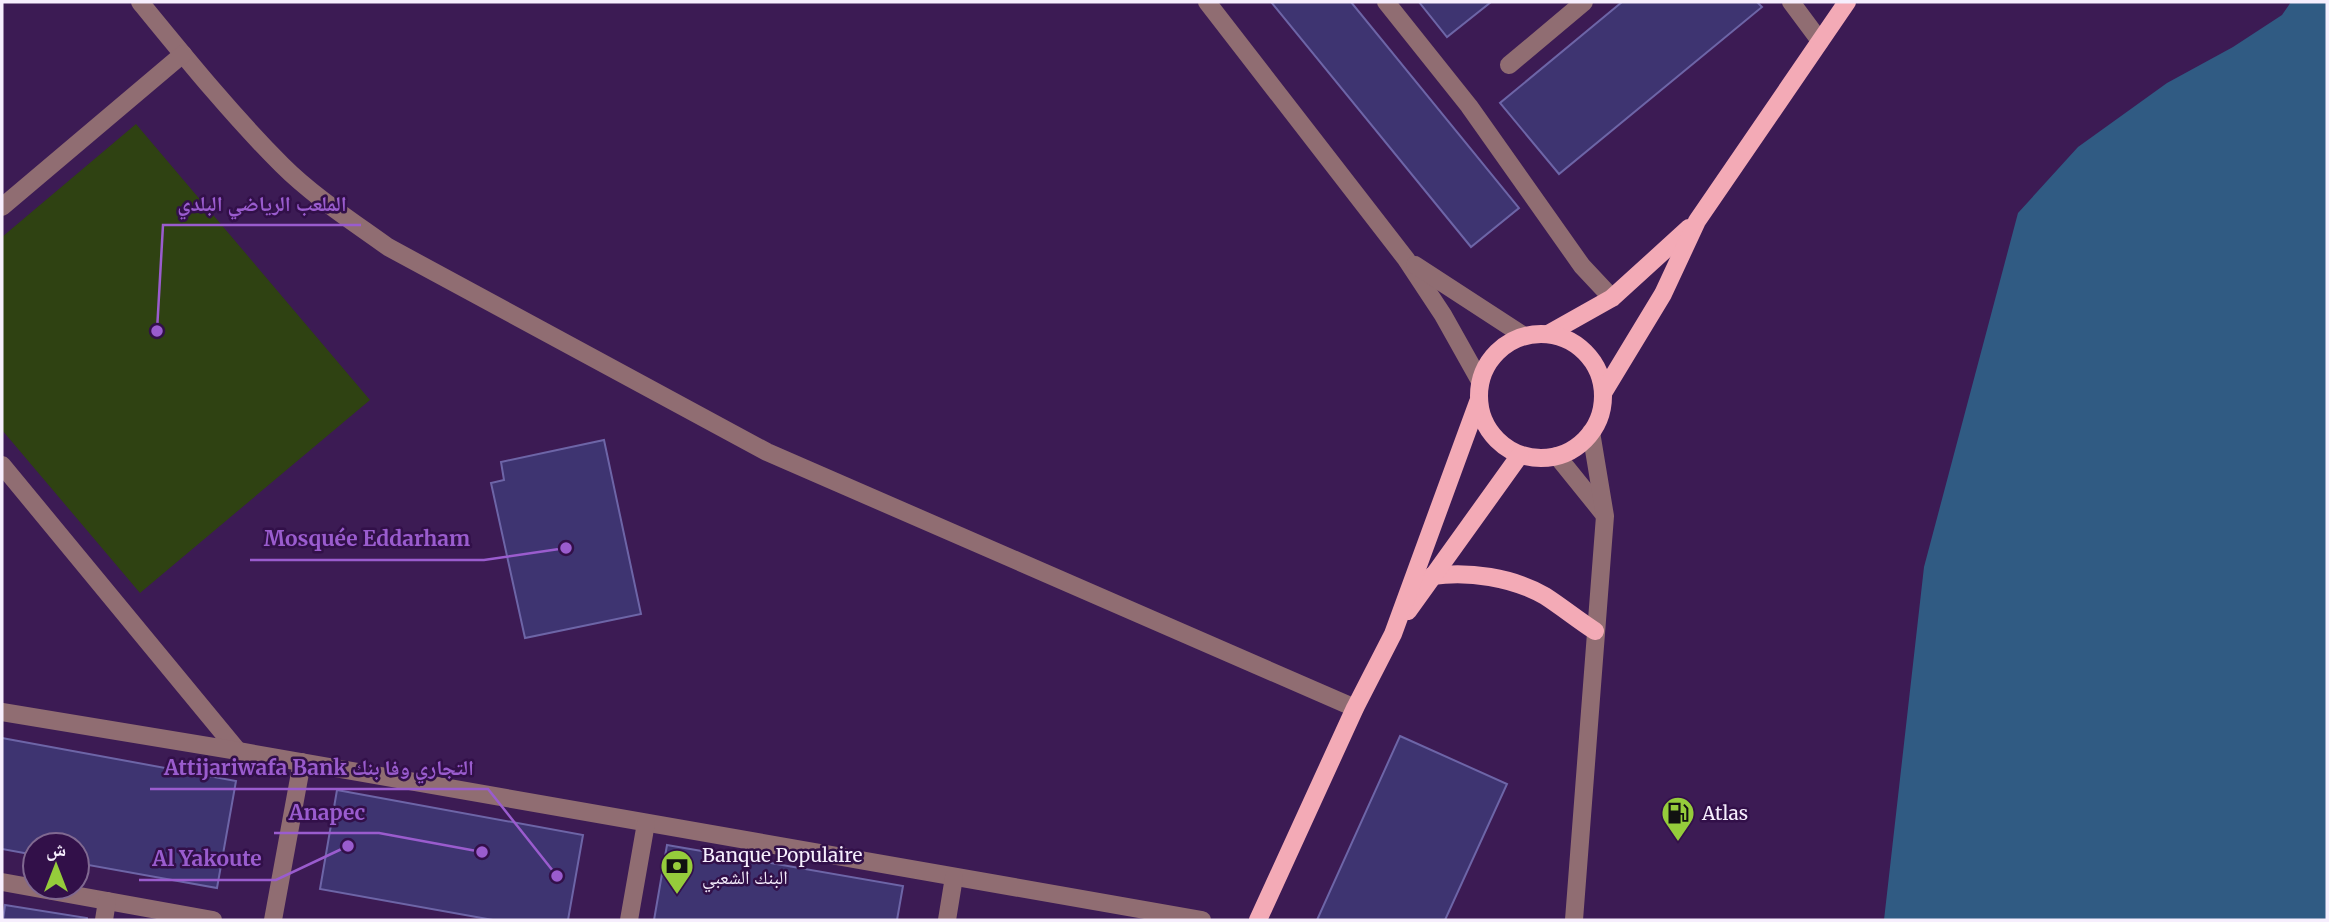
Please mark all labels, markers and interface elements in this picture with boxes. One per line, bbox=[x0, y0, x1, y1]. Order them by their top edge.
callout: الملعب الرياضي البلدي bbox=[163, 183, 361, 225]
text: الملعب الرياضي البلدي bbox=[177, 190, 347, 220]
callout: Mosquée Eddarham bbox=[250, 518, 484, 560]
text: Mosquée Eddarham bbox=[264, 525, 470, 552]
callout: Attijariwafa Bank التجاري وفا بنك bbox=[150, 747, 488, 789]
text: Attijariwafa Bank التجاري وفا بنك bbox=[163, 754, 474, 784]
callout: Anapec bbox=[274, 791, 379, 833]
fuel station icon: Atlas bbox=[1659, 794, 1697, 843]
text: Anapec bbox=[288, 799, 366, 826]
place label: Atlas bbox=[1701, 801, 1748, 825]
north arrow bbox=[21, 831, 91, 901]
text: ش bbox=[46, 837, 66, 861]
callout: Al Yakoute bbox=[139, 838, 276, 880]
place label: Banque Populaire البنك الشعبي bbox=[702, 843, 862, 893]
text: Al Yakoute bbox=[151, 845, 262, 872]
bank icon: Banque Populaire البنك الشعبي bbox=[658, 847, 696, 896]

